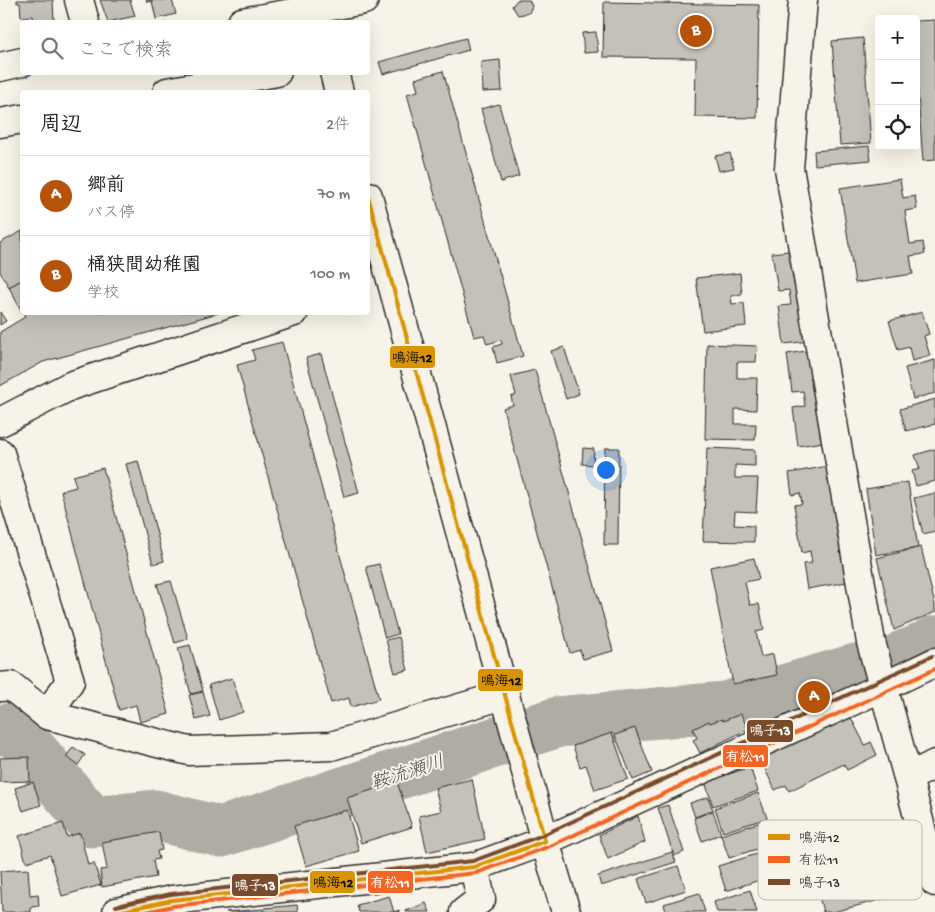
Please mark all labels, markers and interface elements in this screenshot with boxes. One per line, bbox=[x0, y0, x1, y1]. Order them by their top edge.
pin: B bbox=[680, 12, 712, 50]
map controls bbox=[875, 15, 920, 150]
button: + bbox=[875, 15, 920, 60]
search box bbox=[20, 20, 370, 75]
icon: search bbox=[38, 34, 66, 62]
text: ここで検索 bbox=[78, 40, 173, 63]
button: − bbox=[875, 60, 920, 105]
button: locate bbox=[875, 105, 920, 150]
text: 周辺 bbox=[40, 114, 82, 139]
text: 2件 bbox=[326, 117, 350, 136]
text: 郷前 bbox=[87, 175, 125, 198]
text: A bbox=[51, 186, 61, 205]
text: 70 m bbox=[317, 186, 350, 205]
text: バス停 bbox=[87, 205, 135, 224]
text: 桶狭間幼稚園 bbox=[87, 255, 201, 278]
text: B bbox=[52, 266, 60, 285]
text: 100 m bbox=[310, 266, 350, 285]
text: 学校 bbox=[87, 285, 119, 304]
line badge: 鳴海12 bbox=[389, 345, 436, 369]
text: 鳴海12 bbox=[392, 351, 432, 368]
your location bbox=[593, 457, 619, 483]
line badge: 鳴海12 bbox=[477, 668, 524, 692]
text: 鳴海12 bbox=[481, 674, 521, 691]
pin: A bbox=[798, 678, 830, 716]
line badge: 鳴子13 bbox=[746, 719, 794, 743]
text: 鳴子13 bbox=[750, 724, 790, 741]
line badge: 有松11 bbox=[722, 744, 769, 768]
text: 有松11 bbox=[725, 750, 765, 767]
water label: 鞍流瀬川 bbox=[368, 752, 448, 797]
legend bbox=[758, 820, 922, 900]
text: 鳴海12 bbox=[799, 831, 840, 848]
text: 有松11 bbox=[799, 853, 838, 870]
line badge: 鳴海12 bbox=[309, 870, 356, 894]
line badge: 有松11 bbox=[367, 870, 414, 894]
line badge: 鳴子13 bbox=[231, 873, 279, 897]
text: 鳴海12 bbox=[313, 876, 353, 893]
text: 有松11 bbox=[370, 876, 410, 893]
text: 鳴子13 bbox=[799, 876, 840, 893]
text: 鳴子13 bbox=[235, 879, 275, 896]

